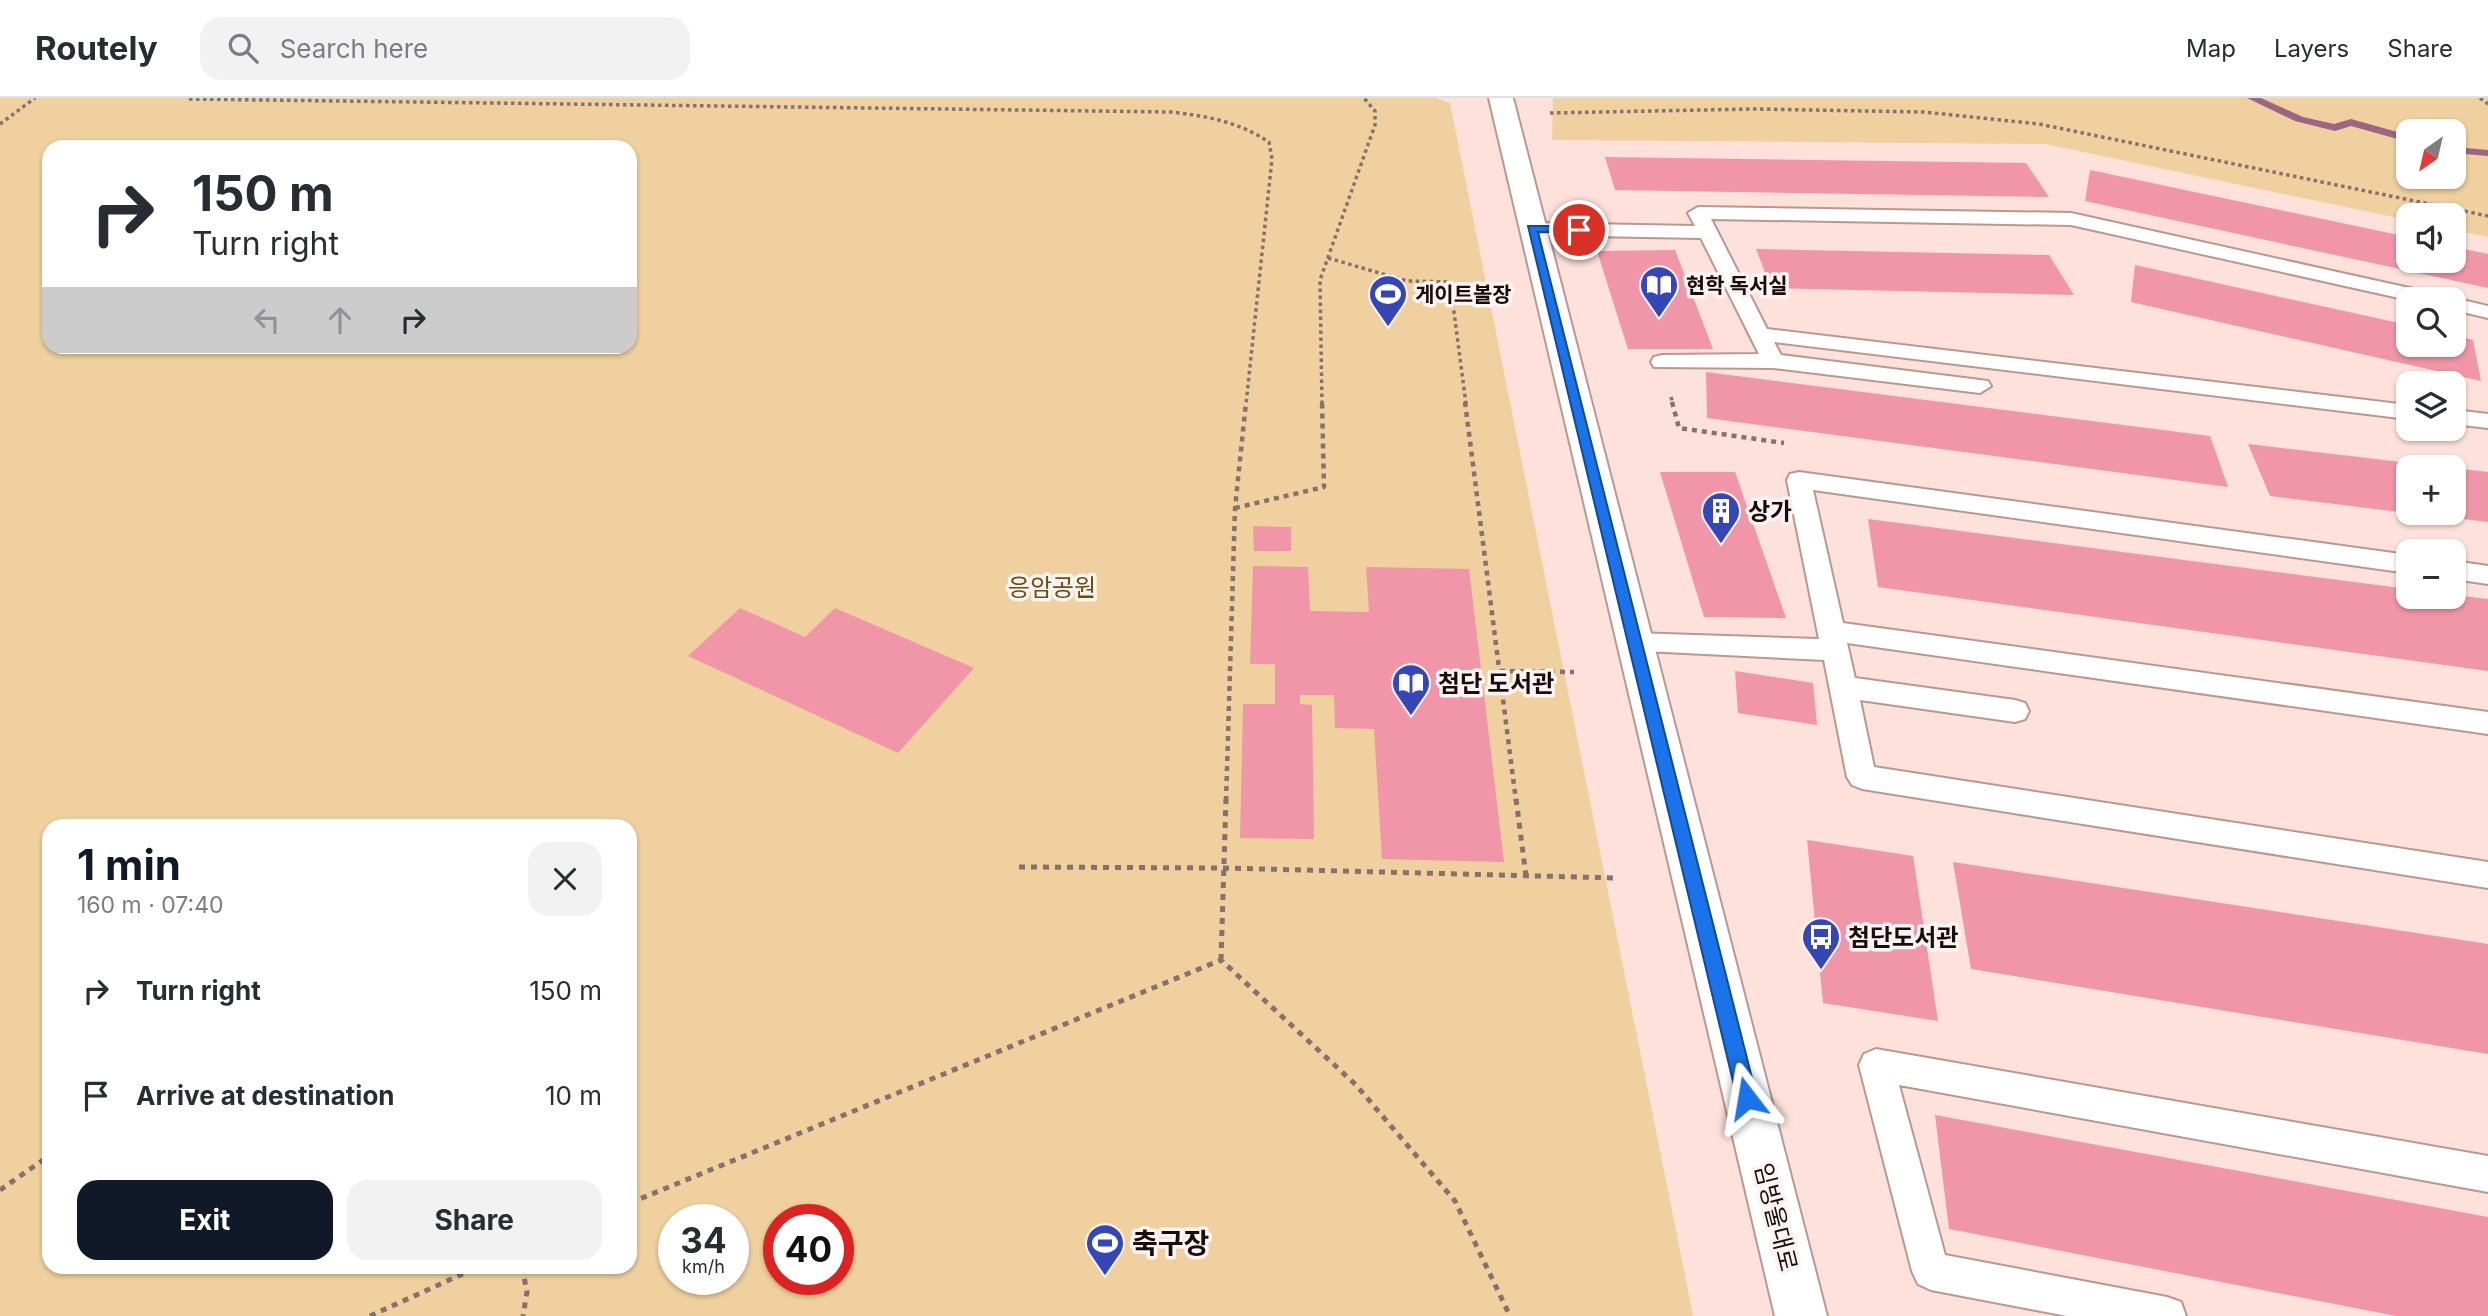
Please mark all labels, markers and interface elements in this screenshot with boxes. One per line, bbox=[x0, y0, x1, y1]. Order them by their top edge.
search box bbox=[200, 17, 690, 80]
text: Routely bbox=[35, 28, 158, 68]
icon: search bbox=[224, 29, 262, 67]
text: Search here bbox=[280, 33, 428, 64]
text: Map bbox=[2186, 34, 2236, 63]
text: Layers bbox=[2274, 34, 2349, 63]
text: Share bbox=[2387, 34, 2453, 63]
north arrow bbox=[2396, 119, 2466, 189]
map controls bbox=[2396, 119, 2466, 609]
text: 150 m bbox=[192, 164, 334, 223]
icon: right bbox=[77, 168, 168, 259]
pin bbox=[1549, 200, 1609, 260]
button: sound bbox=[2396, 203, 2466, 273]
icon: arrive bbox=[1560, 211, 1598, 249]
text: Turn right bbox=[192, 224, 339, 263]
library icon: 현학 독서실 bbox=[1638, 264, 1680, 319]
sports icon: 게이트볼장 bbox=[1367, 273, 1409, 328]
place label: 현학 독서실 bbox=[1686, 273, 1788, 298]
place label: 게이트볼장 bbox=[1415, 282, 1512, 307]
button: search bbox=[2396, 287, 2466, 357]
icon: left bbox=[248, 301, 286, 339]
icon: ahead bbox=[321, 301, 359, 339]
icon: right bbox=[394, 301, 432, 339]
button: layers bbox=[2396, 371, 2466, 441]
button: + bbox=[2396, 455, 2466, 525]
building icon: 상가 bbox=[1700, 490, 1742, 545]
place label: 상가 bbox=[1748, 497, 1792, 526]
button: − bbox=[2396, 539, 2466, 609]
park label: 응암공원 bbox=[1008, 573, 1096, 602]
library icon: 첨단 도서관 bbox=[1390, 662, 1432, 717]
place label: 첨단 도서관 bbox=[1438, 669, 1554, 698]
text: 1 min bbox=[77, 839, 181, 890]
button: close bbox=[528, 842, 602, 916]
text: 160 m · 07:40 bbox=[77, 891, 224, 919]
bus stop icon: 첨단도서관 bbox=[1800, 916, 1842, 971]
place label: 첨단도서관 bbox=[1848, 923, 1958, 952]
icon: right bbox=[77, 972, 115, 1010]
text: Turn right bbox=[136, 975, 261, 1006]
text: 150 m bbox=[529, 975, 602, 1006]
position arrow bbox=[1710, 1061, 1784, 1135]
icon: arrive bbox=[77, 1077, 115, 1115]
text: Arrive at destination bbox=[136, 1080, 395, 1111]
text: 10 m bbox=[545, 1080, 602, 1111]
street label: 임방울대로 bbox=[1749, 1160, 1803, 1274]
button: Exit bbox=[77, 1180, 333, 1260]
button: Share bbox=[347, 1180, 602, 1260]
speed limit sign: 40 bbox=[763, 1204, 854, 1295]
text: 34 bbox=[680, 1219, 727, 1261]
sports icon: 축구장 bbox=[1084, 1222, 1126, 1277]
place label: 축구장 bbox=[1132, 1226, 1209, 1260]
text: km/h bbox=[682, 1256, 725, 1277]

